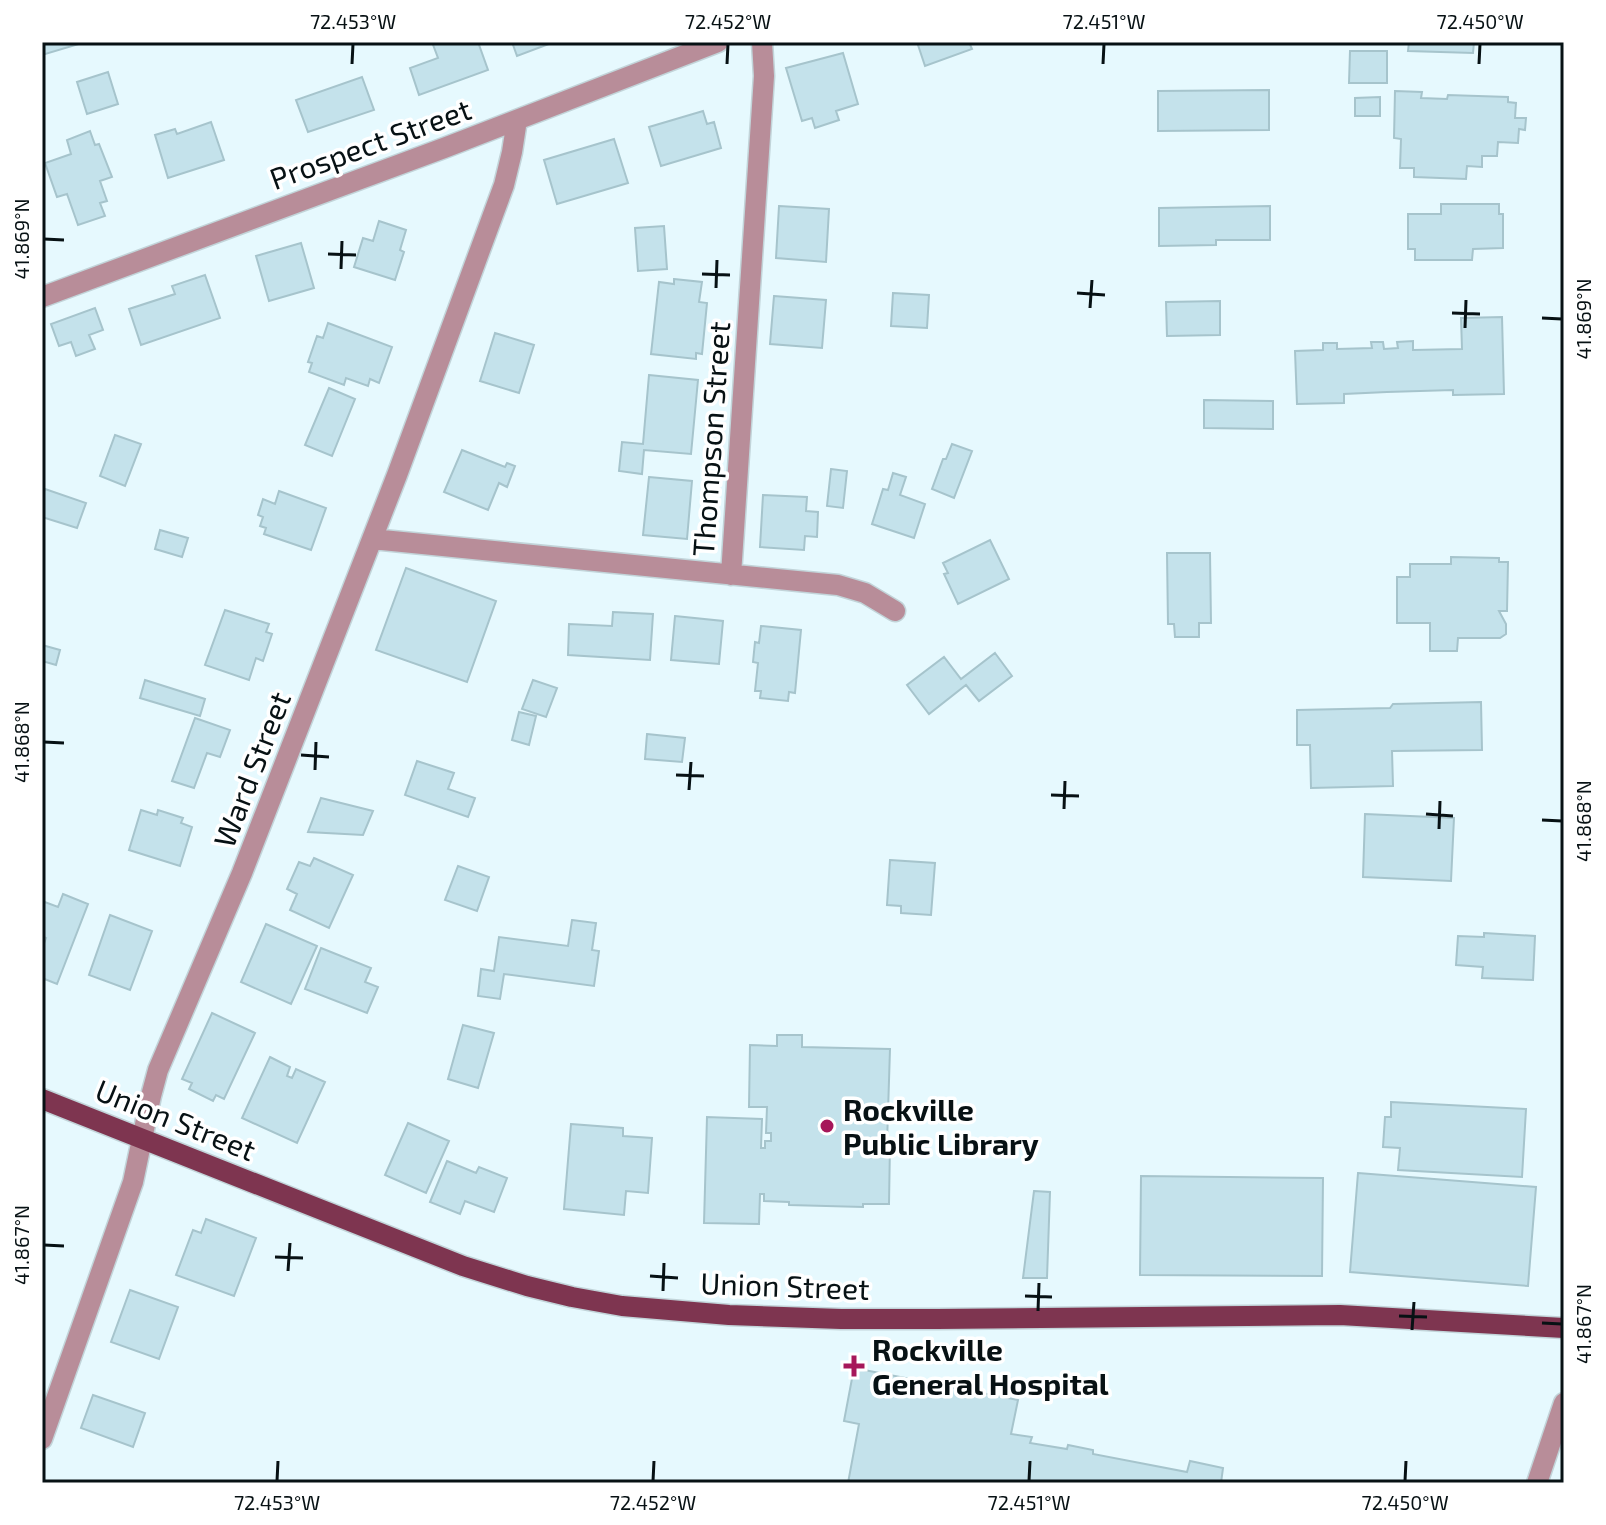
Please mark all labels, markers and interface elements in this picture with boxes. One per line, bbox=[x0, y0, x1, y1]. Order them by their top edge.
text: 72.453°W bbox=[310, 9, 396, 33]
text: 72.452°W bbox=[685, 9, 771, 33]
text: 72.451°W bbox=[1062, 9, 1146, 33]
text: 72.450°W bbox=[1436, 9, 1524, 33]
street label: Prospect Street bbox=[265, 90, 475, 196]
text: 41.869°N bbox=[9, 198, 33, 280]
text: 41.869°N bbox=[1571, 278, 1595, 360]
street label: Thompson Street bbox=[684, 320, 736, 558]
street label: Ward Street bbox=[205, 686, 297, 852]
text: 41.868°N bbox=[9, 701, 33, 783]
text: 41.868°N bbox=[1571, 780, 1595, 862]
street label: Union Street bbox=[91, 1071, 261, 1167]
place label: Rockville Public Library bbox=[843, 1091, 1039, 1162]
marker: Rockville Public Library bbox=[818, 1117, 836, 1135]
text: 41.867°N bbox=[9, 1205, 33, 1285]
street label: Union Street bbox=[700, 1264, 870, 1306]
text: 41.867°N bbox=[1571, 1284, 1595, 1364]
place label: Rockville General Hospital bbox=[872, 1331, 1109, 1401]
marker: Rockville General Hospital bbox=[843, 1355, 865, 1377]
text: 72.453°W bbox=[234, 1490, 320, 1514]
text: 72.452°W bbox=[610, 1490, 696, 1514]
text: 72.451°W bbox=[987, 1490, 1071, 1514]
text: 72.450°W bbox=[1361, 1490, 1449, 1514]

